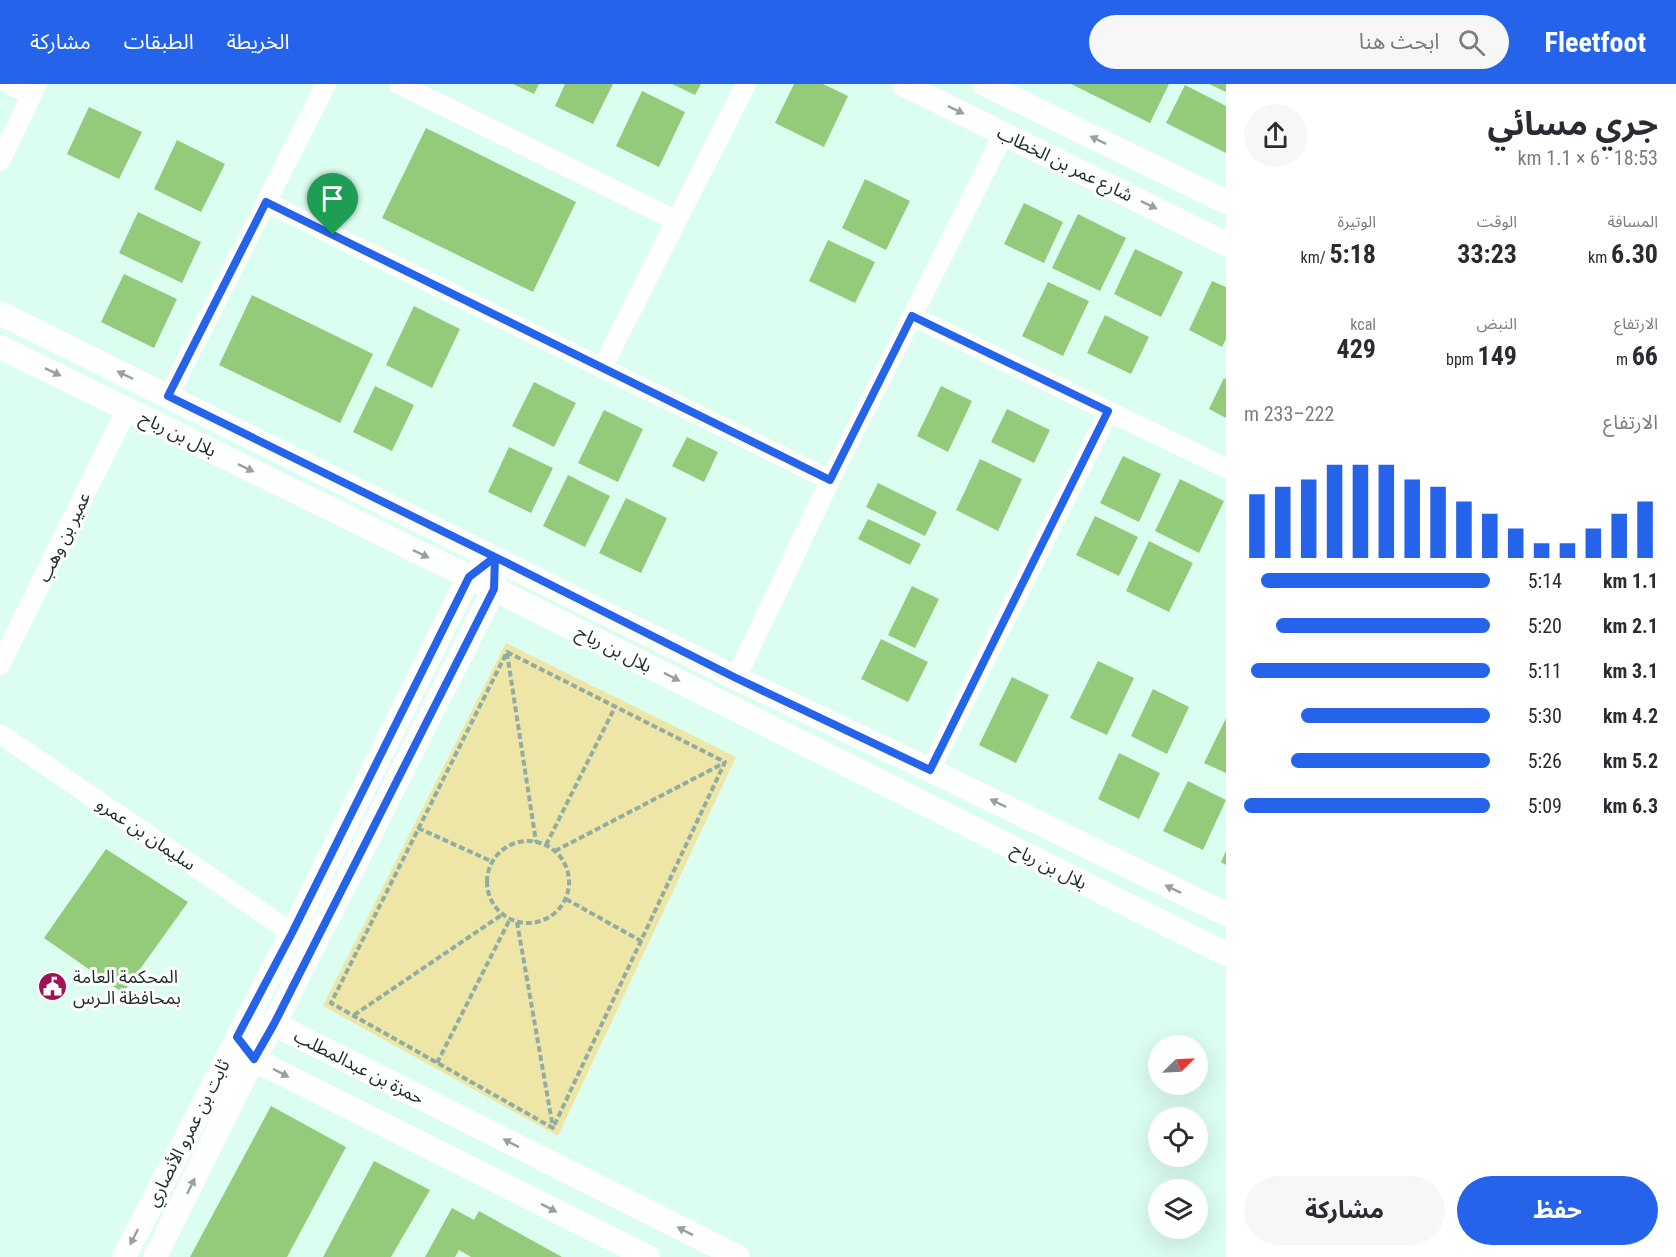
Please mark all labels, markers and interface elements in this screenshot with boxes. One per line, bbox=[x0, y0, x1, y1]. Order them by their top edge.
search box bbox=[1089, 15, 1509, 69]
icon: search bbox=[1455, 26, 1488, 59]
text: Fleetfoot bbox=[1545, 26, 1646, 59]
text: ابحث هنا bbox=[1359, 29, 1440, 54]
text: مشاركة bbox=[30, 30, 91, 54]
text: الطبقات bbox=[124, 30, 194, 54]
text: الخريطة bbox=[227, 30, 290, 54]
button: share bbox=[1244, 104, 1307, 167]
text: جري مسائي bbox=[1488, 104, 1658, 143]
one-way arrow bbox=[947, 105, 964, 114]
street label: شارع عمر بن الخطاب bbox=[992, 122, 1137, 209]
one-way arrow bbox=[1089, 135, 1106, 144]
text: 18:53 · 6 × 1.1 km bbox=[1518, 146, 1658, 170]
pin bbox=[307, 173, 358, 235]
icon: arrive bbox=[316, 182, 349, 215]
one-way arrow bbox=[1141, 201, 1158, 210]
text: الوتيرة bbox=[1338, 212, 1376, 231]
text: الوقت bbox=[1477, 212, 1517, 231]
text: المسافة bbox=[1608, 212, 1658, 231]
text: 5:18 bbox=[1329, 239, 1376, 269]
text: 33:23 bbox=[1457, 239, 1517, 269]
text: 6.30 bbox=[1611, 239, 1658, 269]
text: /km bbox=[1301, 248, 1329, 267]
text: km bbox=[1588, 248, 1611, 267]
text: النبض bbox=[1476, 314, 1517, 333]
text: الارتفاع bbox=[1614, 314, 1658, 333]
text: kcal bbox=[1350, 315, 1376, 334]
text: 429 bbox=[1337, 334, 1376, 364]
text: 149 bbox=[1478, 341, 1517, 371]
text: 66 bbox=[1632, 341, 1658, 371]
text: bpm bbox=[1446, 350, 1478, 369]
text: m bbox=[1616, 350, 1632, 369]
one-way arrow bbox=[44, 368, 61, 377]
one-way arrow bbox=[117, 371, 134, 380]
text: 222–233 m bbox=[1244, 402, 1334, 426]
street label: بلال بن رباح bbox=[135, 406, 220, 464]
text: الارتفاع bbox=[1603, 410, 1658, 434]
one-way arrow bbox=[238, 463, 255, 472]
street label: عمير بن وهب bbox=[33, 488, 95, 586]
one-way arrow bbox=[413, 549, 430, 558]
text: 5:14 bbox=[1528, 569, 1562, 593]
text: 1.1 km bbox=[1603, 569, 1658, 593]
text: 5:20 bbox=[1528, 614, 1562, 638]
text: 2.1 km bbox=[1603, 614, 1658, 638]
street label: بلال بن رباح bbox=[572, 621, 656, 679]
text: 5:11 bbox=[1528, 659, 1562, 683]
text: 3.1 km bbox=[1603, 659, 1658, 683]
one-way arrow bbox=[663, 673, 680, 682]
text: 5:30 bbox=[1528, 704, 1562, 728]
text: 4.2 km bbox=[1603, 704, 1658, 728]
text: 5:26 bbox=[1528, 749, 1562, 773]
text: 5.2 km bbox=[1603, 749, 1658, 773]
street label: سليمان بن عمرو bbox=[92, 793, 200, 875]
text: 5:09 bbox=[1528, 794, 1562, 818]
text: 6.3 km bbox=[1603, 794, 1658, 818]
one-way arrow bbox=[990, 799, 1007, 808]
street label: بلال بن رباح bbox=[1007, 838, 1091, 896]
one-way arrow bbox=[1165, 884, 1182, 893]
place label: المحكمة العامة بمحافظة الـرس bbox=[73, 966, 181, 1009]
public building icon: المحكمة العامة بمحافظة الـرس bbox=[36, 971, 68, 1003]
street label: حمزة بن عبدالمطلب bbox=[290, 1025, 428, 1109]
north arrow bbox=[1148, 1035, 1208, 1095]
map controls bbox=[1148, 1035, 1208, 1239]
street label: ثابت بن عمرو الأنصاري bbox=[141, 1056, 237, 1211]
one-way arrow bbox=[272, 1068, 290, 1078]
button: locate bbox=[1148, 1107, 1208, 1167]
one-way arrow bbox=[502, 1139, 520, 1149]
button: مشاركة bbox=[1244, 1176, 1445, 1245]
button: حفظ bbox=[1457, 1176, 1658, 1245]
one-way arrow bbox=[186, 1177, 195, 1194]
button: layers bbox=[1148, 1179, 1208, 1239]
one-way arrow bbox=[541, 1203, 558, 1212]
one-way arrow bbox=[677, 1226, 694, 1235]
one-way arrow bbox=[130, 1228, 140, 1246]

